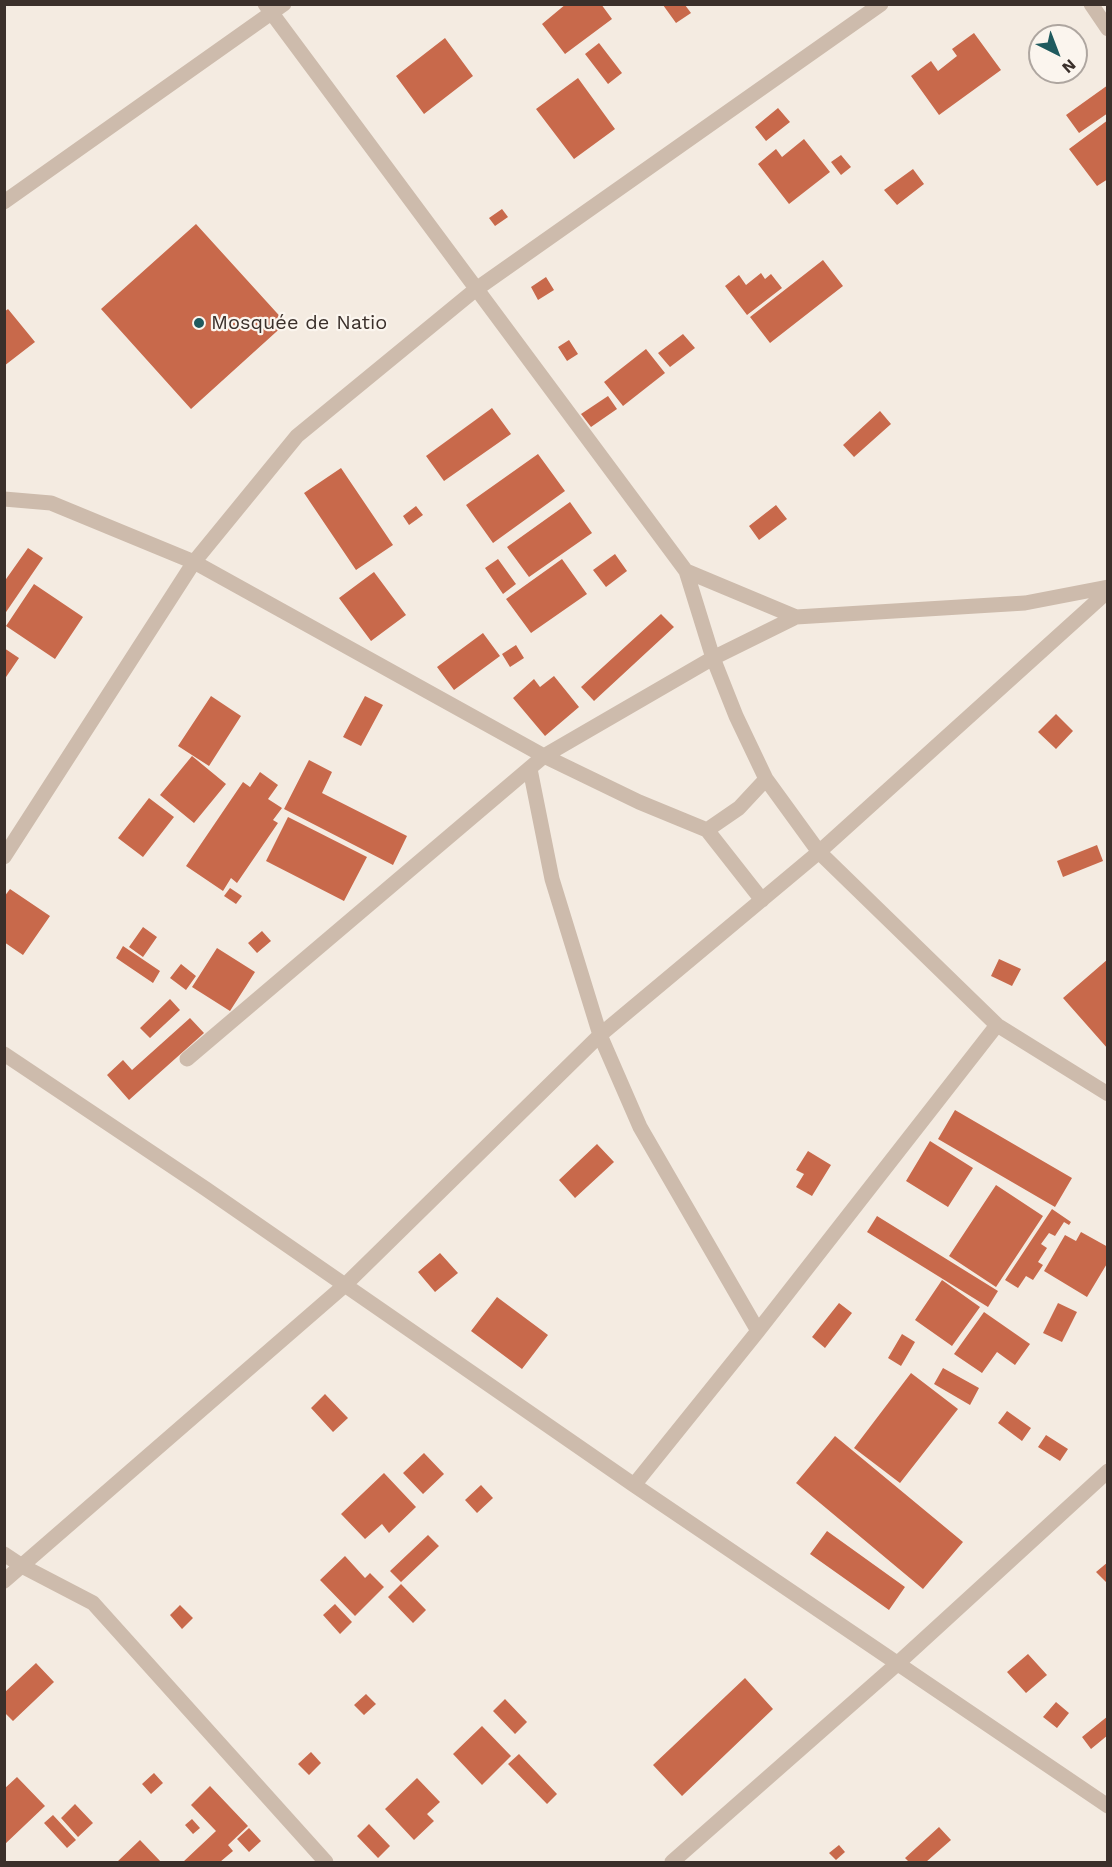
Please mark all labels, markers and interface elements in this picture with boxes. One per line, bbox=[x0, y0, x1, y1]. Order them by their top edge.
north arrow bbox=[1028, 24, 1088, 84]
text: N bbox=[1058, 55, 1080, 77]
place label: Mosquée de Natio bbox=[211, 311, 387, 335]
marker: Mosquée de Natio bbox=[192, 316, 206, 330]

